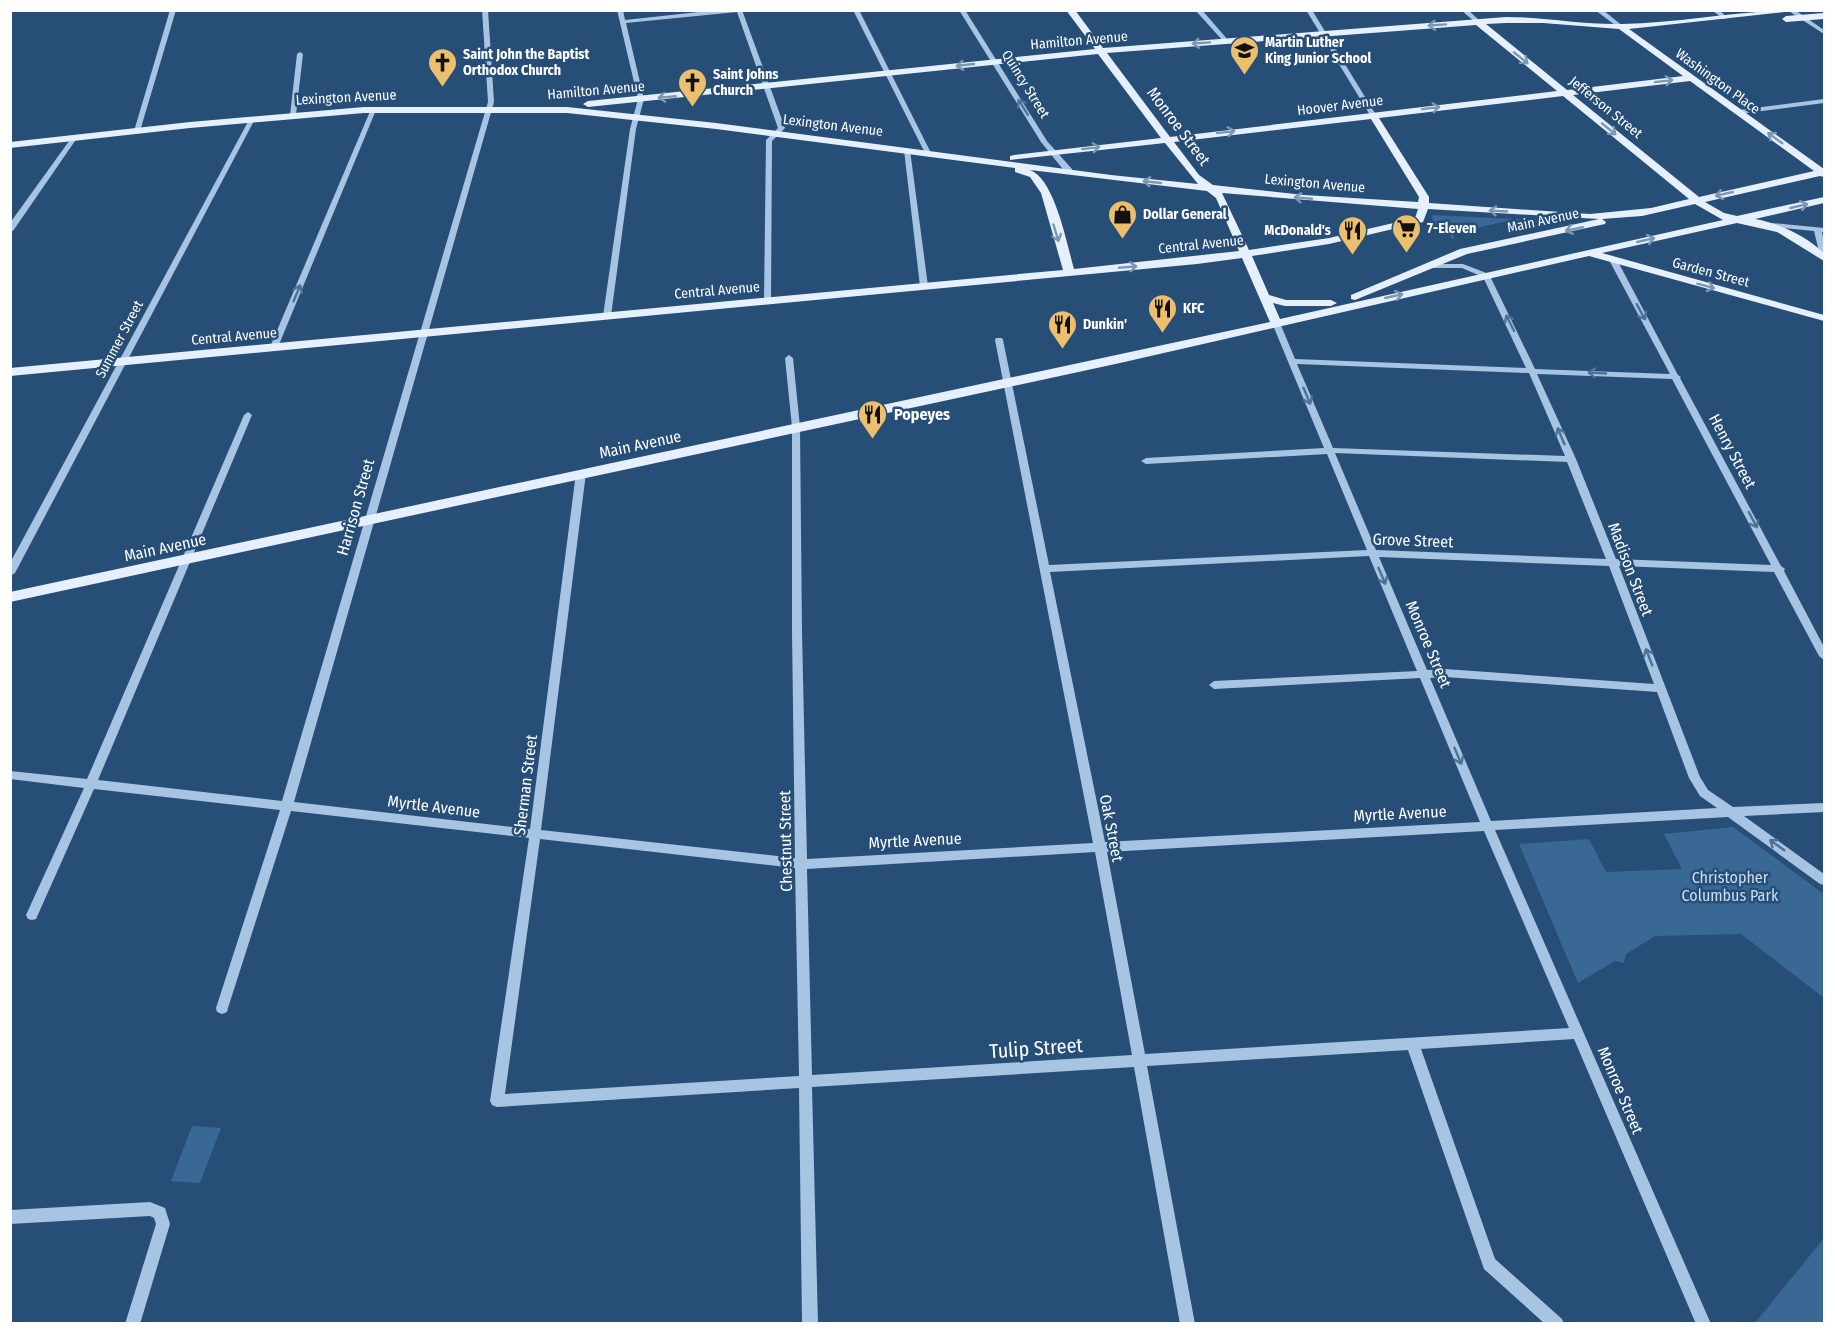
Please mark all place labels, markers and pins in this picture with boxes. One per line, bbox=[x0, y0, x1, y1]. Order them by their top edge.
school or university icon: Martin Luther King Junior School bbox=[1228, 34, 1260, 76]
place label: Martin Luther King Junior School bbox=[1265, 34, 1371, 67]
church icon: Saint John the Baptist Orthodox Church bbox=[426, 46, 458, 88]
place label: Saint John the Baptist Orthodox Church bbox=[463, 46, 590, 79]
church icon: Saint Johns Church bbox=[676, 66, 708, 108]
place label: Saint Johns Church bbox=[713, 66, 778, 99]
shop icon: Dollar General bbox=[1106, 198, 1138, 240]
place label: Dollar General bbox=[1143, 206, 1227, 223]
supermarket icon: 7-Eleven bbox=[1390, 212, 1422, 254]
restaurant icon: McDonald's bbox=[1336, 214, 1368, 256]
place label: 7-Eleven bbox=[1427, 220, 1476, 237]
place label: McDonald's bbox=[1264, 222, 1331, 239]
restaurant icon: KFC bbox=[1146, 292, 1178, 334]
place label: KFC bbox=[1183, 300, 1205, 317]
restaurant icon: Dunkin' bbox=[1046, 308, 1078, 350]
place label: Dunkin' bbox=[1083, 316, 1127, 333]
restaurant icon: Popeyes bbox=[857, 398, 889, 440]
place label: Popeyes bbox=[894, 405, 950, 424]

